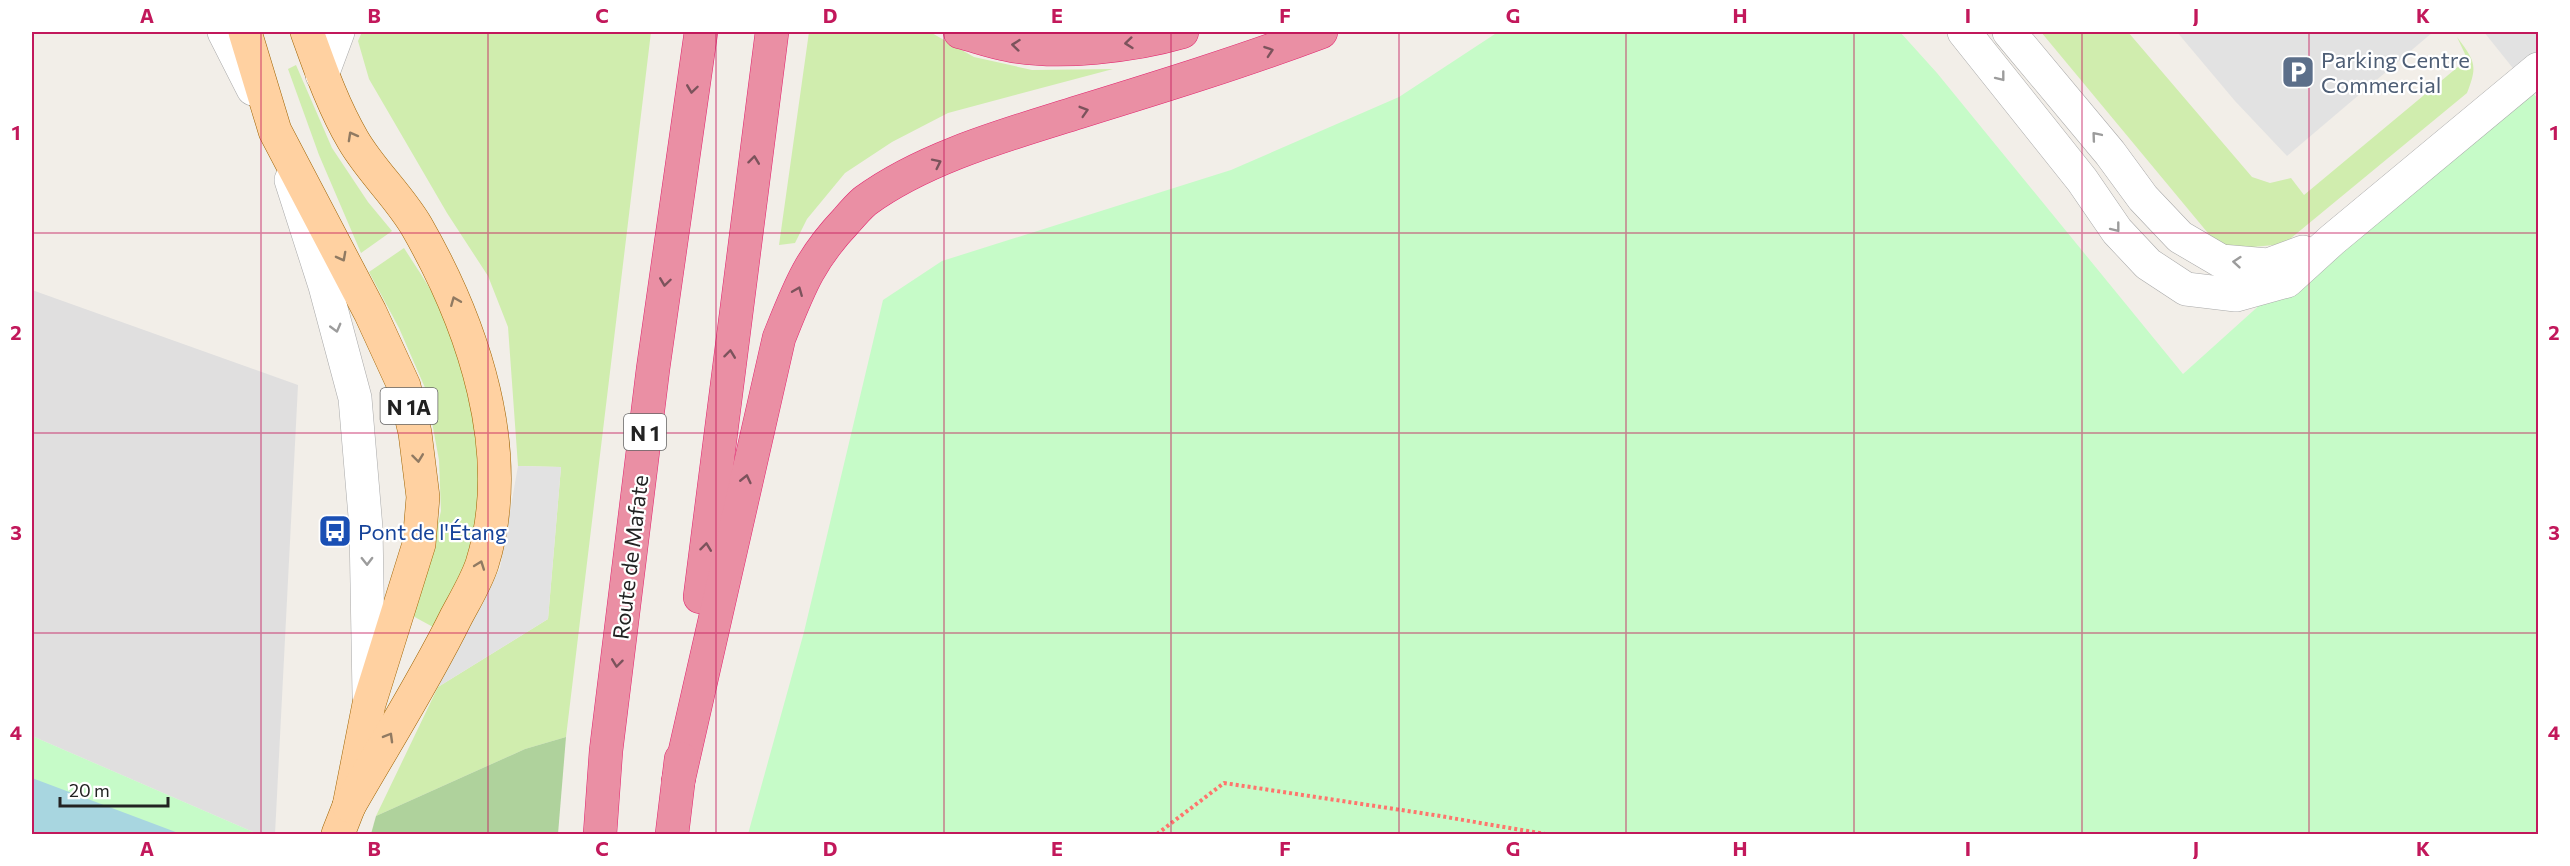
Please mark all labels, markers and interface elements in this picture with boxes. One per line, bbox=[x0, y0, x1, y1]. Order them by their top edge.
text: A bbox=[140, 3, 154, 27]
text: B bbox=[367, 3, 381, 27]
text: C bbox=[595, 3, 609, 27]
text: D bbox=[823, 3, 837, 27]
text: E bbox=[1051, 3, 1063, 27]
text: F bbox=[1279, 3, 1291, 27]
text: G bbox=[1506, 3, 1520, 27]
text: H bbox=[1733, 3, 1748, 27]
text: I bbox=[1965, 3, 1971, 27]
text: J bbox=[2193, 3, 2199, 27]
text: K bbox=[2416, 3, 2430, 27]
one-way arrow bbox=[1124, 36, 1133, 49]
one-way arrow bbox=[1011, 39, 1020, 52]
one-way arrow bbox=[1263, 45, 1274, 58]
place label: Parking Centre Commercial bbox=[2321, 46, 2470, 98]
parking icon: Parking Centre Commercial bbox=[2280, 54, 2316, 90]
one-way arrow bbox=[1993, 71, 2004, 82]
one-way arrow bbox=[687, 85, 699, 94]
one-way arrow bbox=[1078, 106, 1089, 118]
text: 1 bbox=[11, 120, 21, 144]
text: 1 bbox=[2549, 120, 2559, 144]
one-way arrow bbox=[348, 132, 359, 142]
one-way arrow bbox=[2092, 132, 2103, 143]
one-way arrow bbox=[748, 155, 760, 165]
one-way arrow bbox=[930, 158, 941, 170]
one-way arrow bbox=[2108, 221, 2119, 232]
one-way arrow bbox=[335, 251, 346, 262]
one-way arrow bbox=[2232, 256, 2241, 269]
one-way arrow bbox=[659, 278, 672, 287]
one-way arrow bbox=[791, 286, 803, 297]
one-way arrow bbox=[449, 296, 462, 307]
text: 2 bbox=[10, 320, 22, 344]
text: 2 bbox=[2548, 320, 2560, 344]
one-way arrow bbox=[329, 322, 341, 332]
one-way arrow bbox=[724, 349, 736, 358]
road number: N 1A bbox=[380, 388, 438, 424]
road number: N 1 bbox=[624, 414, 666, 450]
one-way arrow bbox=[411, 453, 424, 462]
street label: Route de Mafate bbox=[607, 473, 653, 641]
one-way arrow bbox=[739, 474, 752, 484]
bus stop icon: Pont de l'Étang bbox=[317, 513, 353, 549]
place label: Pont de l'Étang bbox=[358, 518, 507, 545]
text: 3 bbox=[10, 520, 22, 544]
text: 3 bbox=[2548, 520, 2560, 544]
one-way arrow bbox=[700, 542, 712, 552]
one-way arrow bbox=[361, 557, 373, 566]
one-way arrow bbox=[473, 560, 486, 571]
one-way arrow bbox=[611, 659, 624, 668]
text: 4 bbox=[10, 720, 22, 744]
text: 4 bbox=[2548, 720, 2560, 744]
one-way arrow bbox=[381, 733, 393, 743]
scale bar bbox=[60, 770, 168, 808]
text: 20 m bbox=[69, 779, 110, 801]
text: A bbox=[140, 836, 154, 860]
text: B bbox=[367, 836, 381, 860]
text: C bbox=[595, 836, 609, 860]
text: D bbox=[823, 836, 837, 860]
text: E bbox=[1051, 836, 1063, 860]
text: F bbox=[1279, 836, 1291, 860]
text: G bbox=[1506, 836, 1520, 860]
text: H bbox=[1733, 836, 1748, 860]
text: I bbox=[1965, 836, 1971, 860]
text: J bbox=[2193, 836, 2199, 860]
text: K bbox=[2416, 836, 2430, 860]

